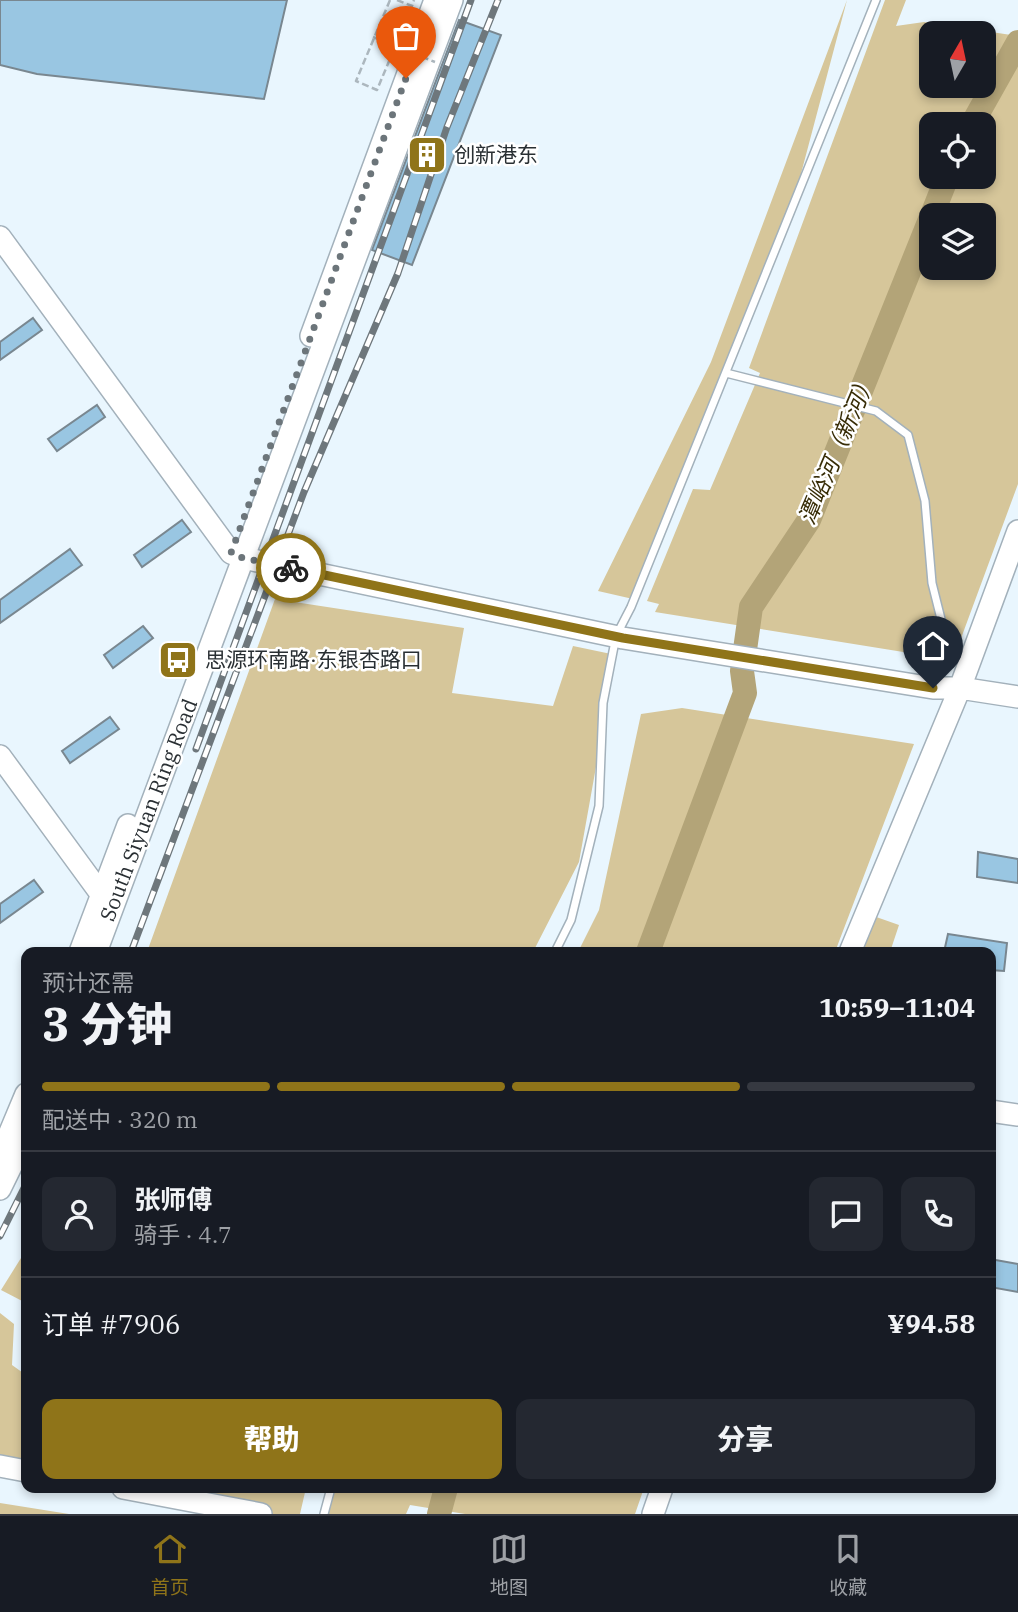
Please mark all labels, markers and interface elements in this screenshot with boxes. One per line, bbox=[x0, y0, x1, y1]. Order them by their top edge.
pin bbox=[376, 6, 436, 78]
icon: bag bbox=[387, 17, 425, 55]
north arrow bbox=[919, 21, 996, 98]
map controls bbox=[919, 21, 996, 280]
button: locate bbox=[919, 112, 996, 189]
building icon: 创新港东 bbox=[406, 134, 448, 176]
place label: 创新港东 bbox=[454, 140, 538, 168]
button: layers bbox=[919, 203, 996, 280]
water label: 潭峪河（新河） bbox=[791, 369, 881, 529]
courier bbox=[256, 533, 326, 603]
icon: bike bbox=[272, 549, 310, 587]
pin bbox=[903, 616, 963, 688]
icon: home bbox=[914, 627, 952, 665]
bus stop icon: 思源环南路·东银杏路口 bbox=[157, 639, 199, 681]
place label: 思源环南路·东银杏路口 bbox=[205, 645, 422, 673]
street label: South Siyuan Ring Road bbox=[93, 694, 204, 925]
text: 预计还需 bbox=[42, 967, 134, 997]
text: 10:59–11:04 bbox=[819, 990, 975, 1024]
text: 3 分钟 bbox=[42, 994, 172, 1054]
text: 配送中 · 320 m bbox=[42, 1104, 198, 1134]
button: person bbox=[42, 1177, 116, 1251]
button: chat bbox=[809, 1177, 883, 1251]
button: phone bbox=[901, 1177, 975, 1251]
text: 张师傅 bbox=[134, 1182, 212, 1216]
text: 骑手 · 4.7 bbox=[134, 1219, 232, 1249]
text: ¥94.58 bbox=[888, 1306, 975, 1340]
text: 订单 #7906 bbox=[42, 1307, 181, 1341]
button: 帮助 bbox=[42, 1399, 502, 1479]
button: 分享 bbox=[516, 1399, 975, 1479]
tab: 首页 bbox=[151, 1530, 189, 1599]
tab: 地图 bbox=[490, 1530, 528, 1599]
tab: 收藏 bbox=[829, 1530, 867, 1599]

